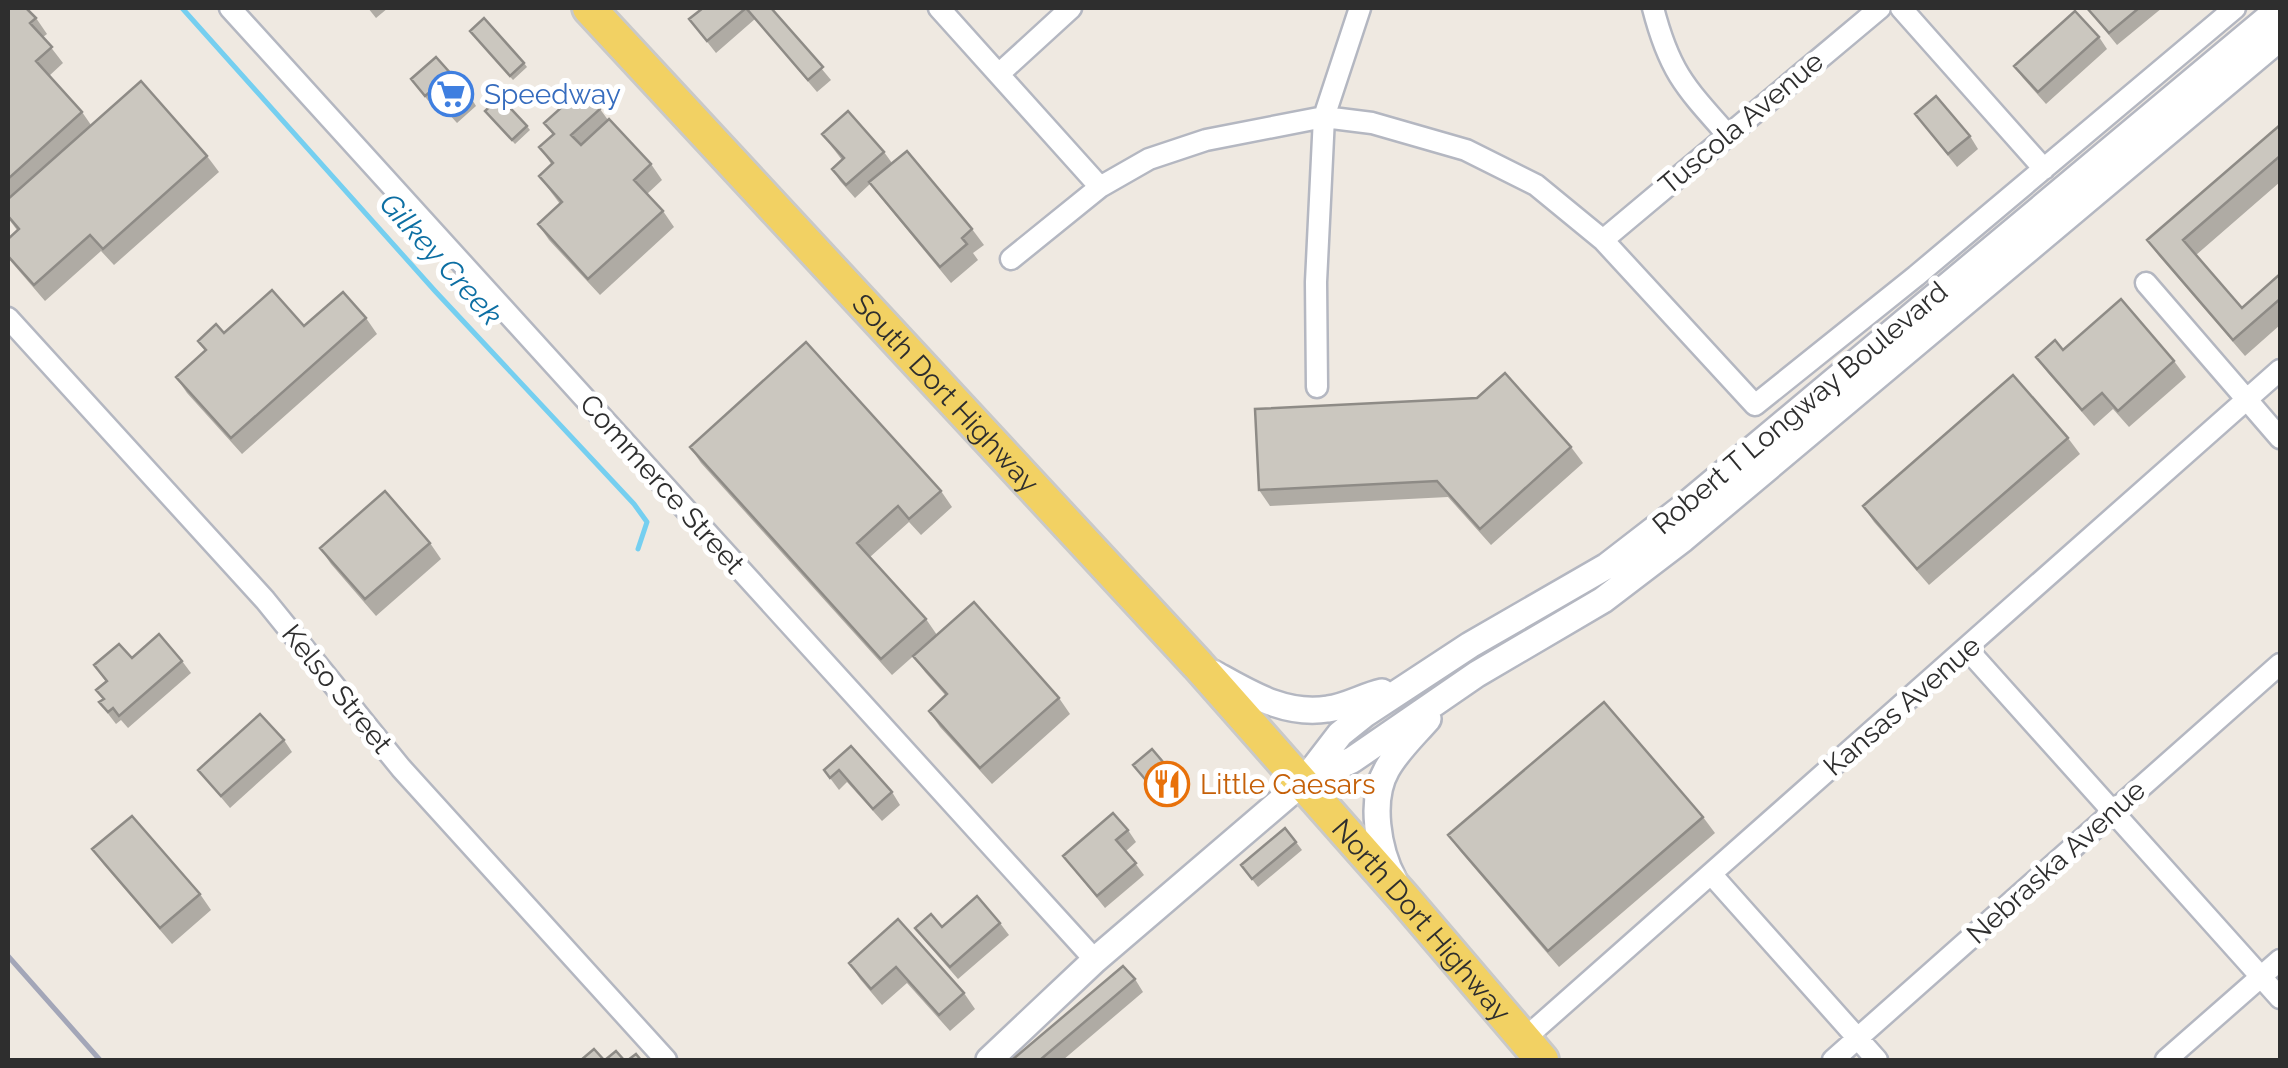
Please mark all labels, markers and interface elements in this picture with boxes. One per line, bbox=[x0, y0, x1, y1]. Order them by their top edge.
street label: Tuscola Avenue bbox=[1652, 45, 1830, 201]
supermarket icon: Speedway bbox=[428, 71, 474, 117]
place label: Speedway bbox=[484, 78, 621, 111]
water label: Gilkey Creek bbox=[373, 186, 509, 332]
street label: Robert T Longway Boulevard bbox=[1646, 275, 1954, 541]
street label: South Dort Highway bbox=[846, 287, 1046, 499]
street label: Commerce Street bbox=[573, 388, 751, 581]
street label: Kelso Street bbox=[275, 618, 399, 761]
street label: Kansas Avenue bbox=[1817, 629, 1987, 783]
restaurant icon: Little Caesars bbox=[1144, 761, 1190, 807]
place label: Little Caesars bbox=[1200, 768, 1375, 801]
street label: Nebraska Avenue bbox=[1960, 773, 2152, 951]
street label: North Dort Highway bbox=[1325, 812, 1518, 1028]

